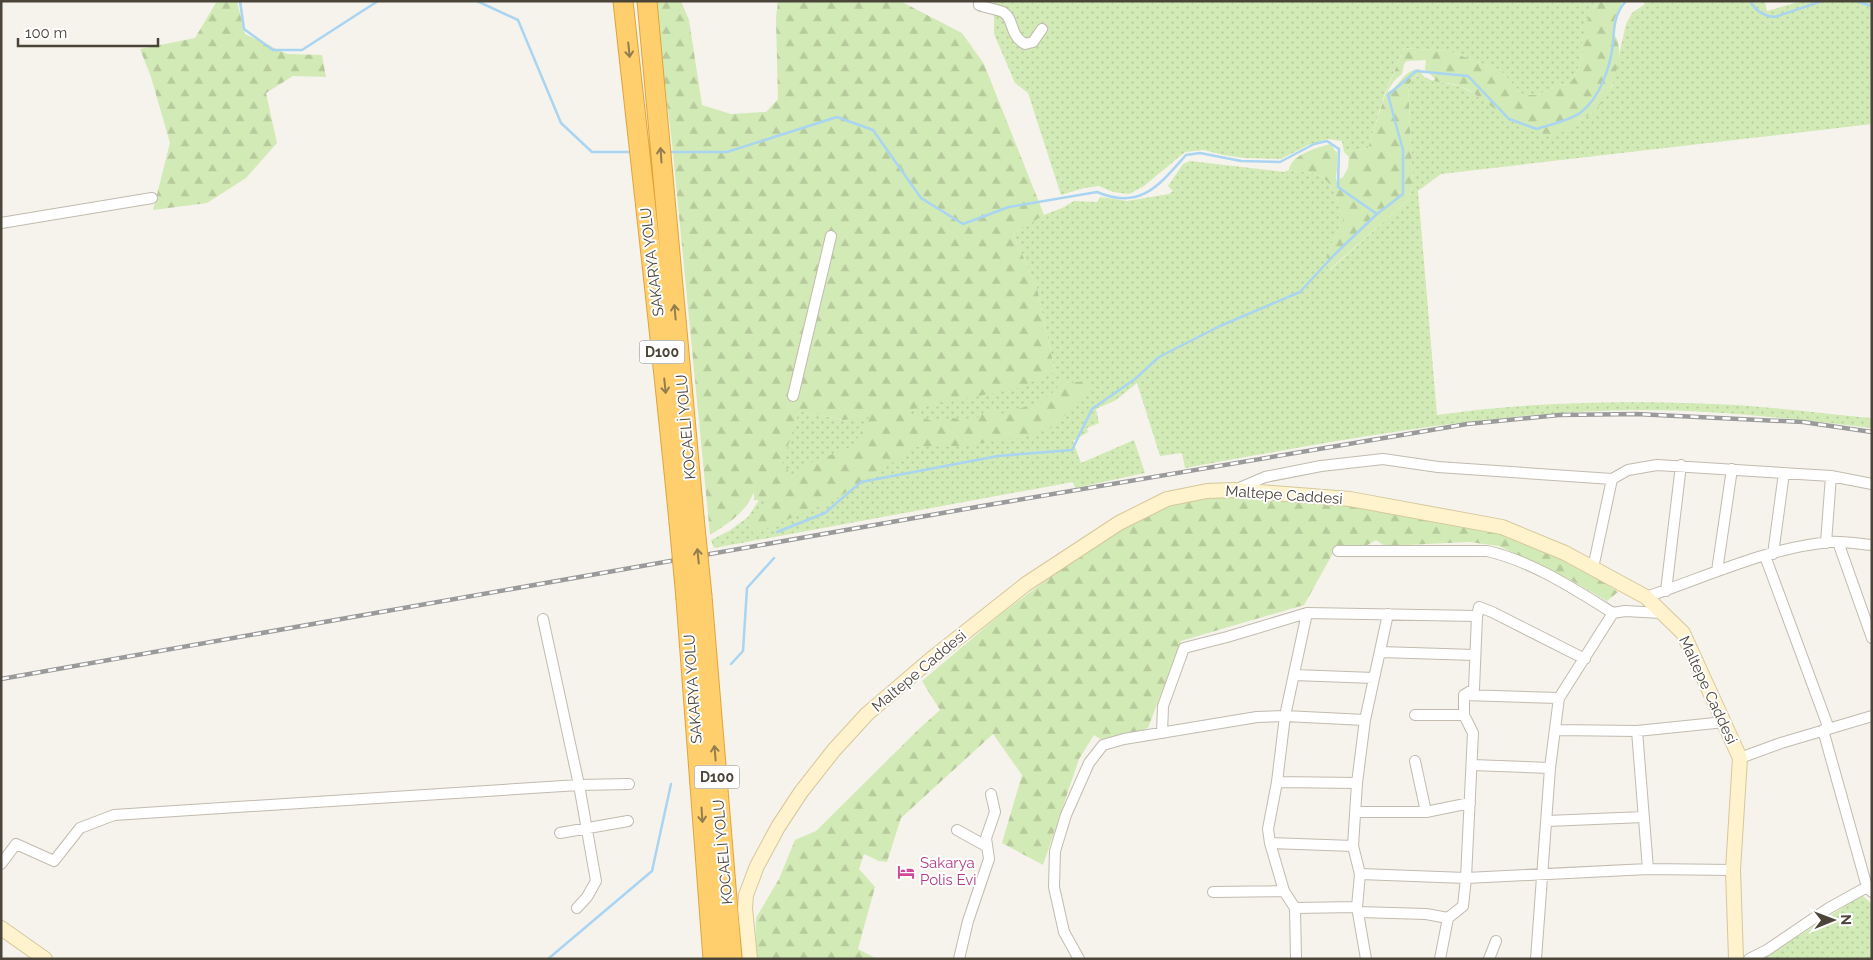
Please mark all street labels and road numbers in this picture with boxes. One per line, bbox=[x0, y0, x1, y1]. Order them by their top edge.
street label: SAKARYA YOLU bbox=[636, 206, 668, 318]
road number: D100 bbox=[640, 341, 684, 364]
street label: KOCAELİ YOLU bbox=[671, 374, 700, 480]
street label: Maltepe Caddesi bbox=[1225, 482, 1343, 508]
street label: Maltepe Caddesi bbox=[868, 626, 970, 716]
street label: Maltepe Caddesi bbox=[1675, 633, 1741, 747]
street label: SAKARYA YOLU bbox=[680, 634, 706, 744]
road number: D100 bbox=[694, 766, 740, 789]
street label: KOCAELİ YOLU bbox=[708, 799, 737, 905]

